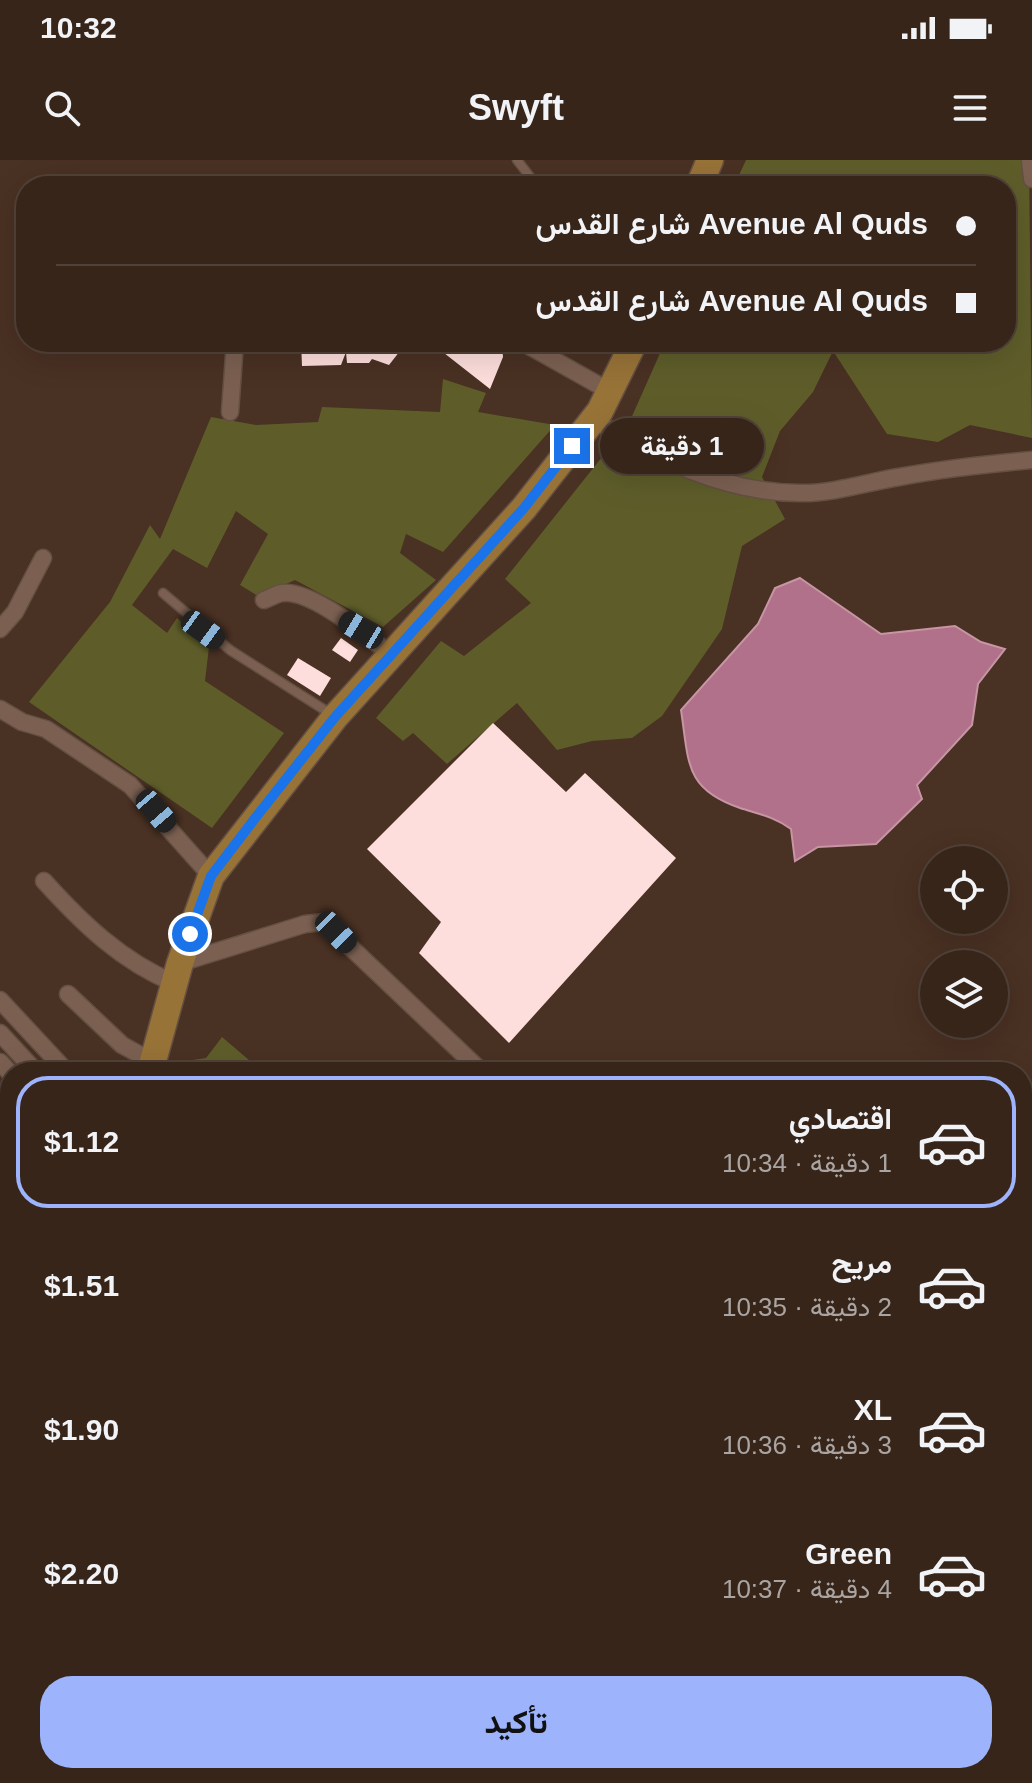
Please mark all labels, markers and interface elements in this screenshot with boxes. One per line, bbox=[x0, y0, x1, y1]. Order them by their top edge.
text: 10:32 bbox=[40, 11, 117, 44]
icon: search bbox=[40, 86, 84, 130]
icon: menu bbox=[948, 86, 992, 130]
text: Swyft bbox=[468, 87, 564, 128]
text: Avenue Al Quds شارع القدس bbox=[536, 207, 928, 240]
text: Avenue Al Quds شارع القدس bbox=[536, 284, 928, 317]
callout: 1 دقيقة bbox=[600, 418, 764, 474]
route end bbox=[554, 428, 590, 464]
text: 1 دقيقة bbox=[641, 431, 724, 461]
car bbox=[177, 606, 229, 654]
car bbox=[334, 607, 388, 653]
car bbox=[131, 785, 181, 837]
map controls bbox=[920, 846, 1008, 1038]
button: locate bbox=[920, 846, 1008, 934]
car bbox=[311, 906, 361, 958]
route start bbox=[172, 916, 208, 952]
button: layers bbox=[920, 950, 1008, 1038]
text: اقتصادي bbox=[789, 1102, 892, 1135]
icon: car bbox=[916, 1106, 988, 1178]
text: $1.12 bbox=[44, 1125, 119, 1158]
text: 1 دقيقة · 10:34 bbox=[722, 1148, 892, 1178]
text: مريح bbox=[832, 1246, 892, 1279]
icon: car bbox=[916, 1250, 988, 1322]
text: $1.51 bbox=[44, 1269, 119, 1302]
text: 2 دقيقة · 10:35 bbox=[722, 1292, 892, 1322]
text: XL bbox=[854, 1393, 892, 1426]
icon: car bbox=[916, 1394, 988, 1466]
text: $1.90 bbox=[44, 1413, 119, 1446]
text: 3 دقيقة · 10:36 bbox=[722, 1430, 892, 1460]
text: Green bbox=[805, 1537, 892, 1570]
icon: car bbox=[916, 1538, 988, 1610]
text: $2.20 bbox=[44, 1557, 119, 1590]
text: 4 دقيقة · 10:37 bbox=[722, 1574, 892, 1604]
button: تأكيد bbox=[40, 1676, 992, 1768]

